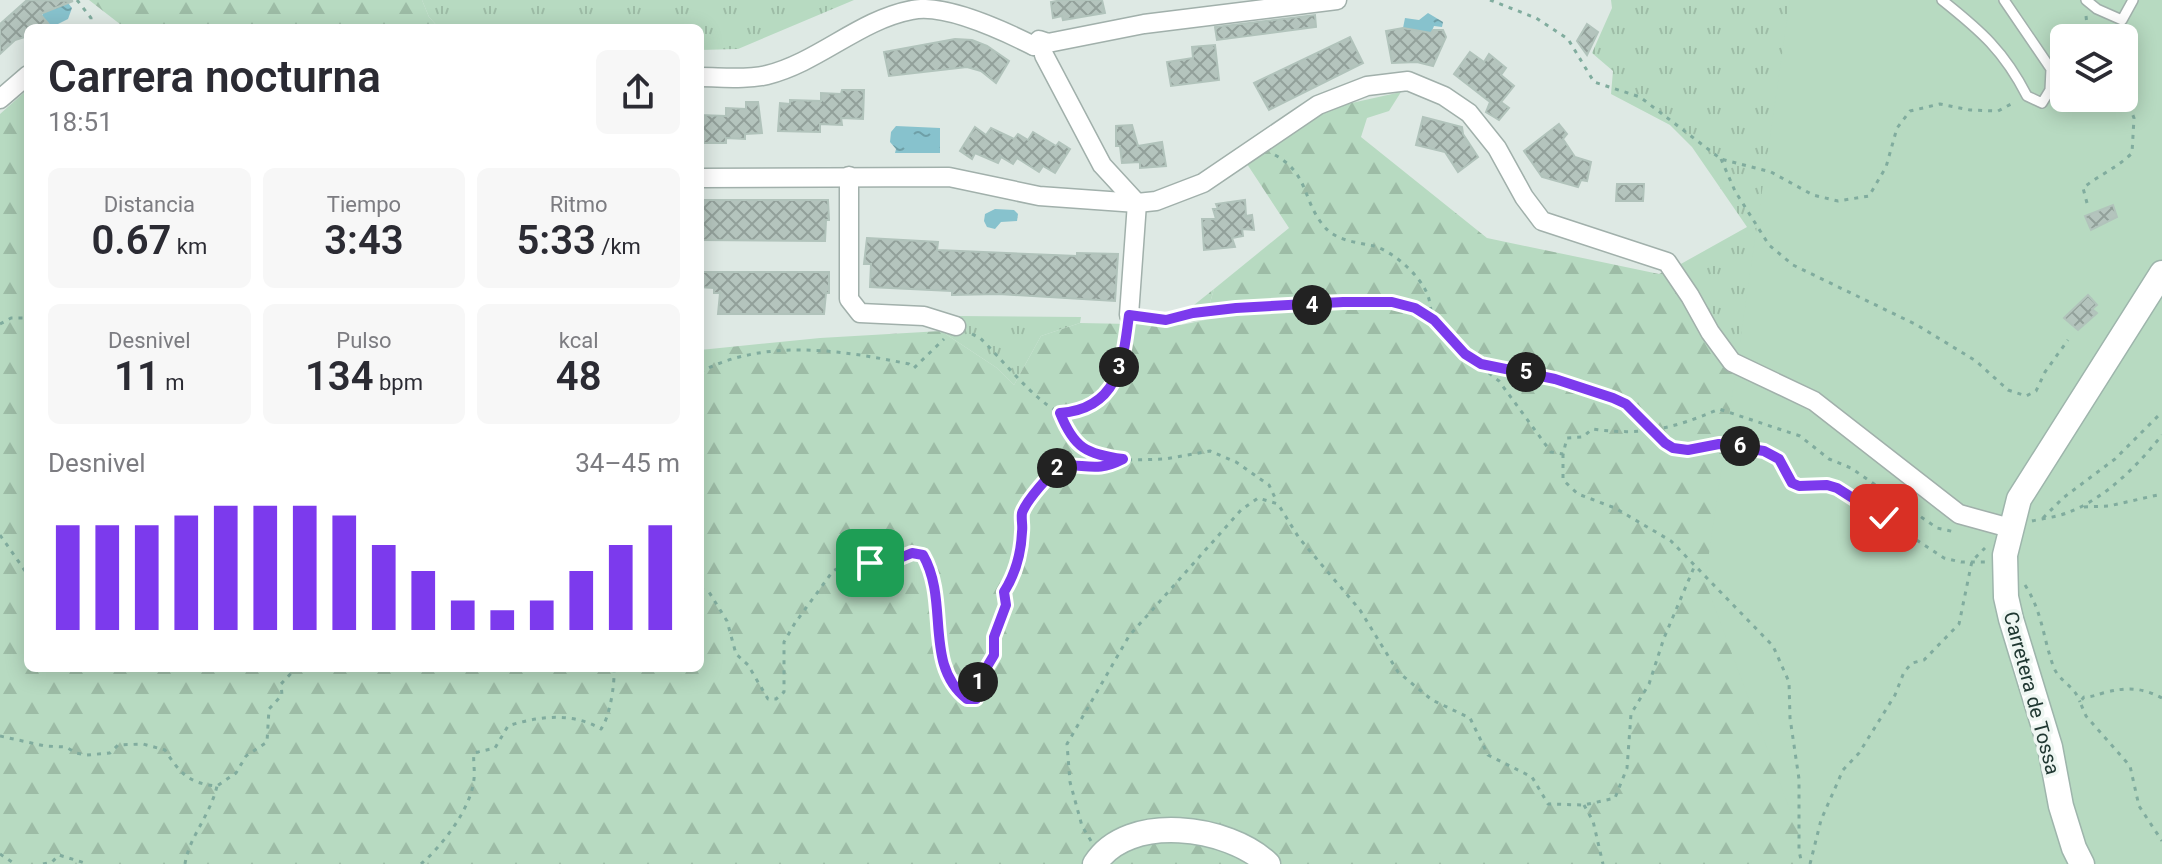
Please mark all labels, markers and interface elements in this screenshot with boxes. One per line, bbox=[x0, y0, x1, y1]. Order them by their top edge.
map controls bbox=[2050, 24, 2138, 112]
button: layers bbox=[2050, 24, 2138, 112]
button: share bbox=[596, 50, 680, 134]
text: Carrera nocturna bbox=[48, 51, 381, 103]
text: 18:51 bbox=[48, 107, 113, 137]
text: Distancia bbox=[104, 192, 195, 217]
text: Tiempo bbox=[327, 192, 401, 217]
text: Ritmo bbox=[550, 192, 608, 217]
text: 0.67 bbox=[91, 217, 171, 264]
text: 3:43 bbox=[324, 217, 404, 264]
text: 5:33 bbox=[516, 217, 596, 264]
text: km bbox=[171, 234, 207, 259]
text: /km bbox=[596, 234, 641, 259]
pin: 4 bbox=[1292, 285, 1332, 325]
text: 4 bbox=[1306, 292, 1318, 317]
text: Desnivel bbox=[108, 328, 191, 353]
text: Pulso bbox=[336, 328, 392, 353]
text: kcal bbox=[559, 328, 599, 353]
pin: 3 bbox=[1099, 347, 1139, 387]
pin: 5 bbox=[1506, 352, 1546, 392]
text: 11 bbox=[114, 353, 160, 400]
text: 134 bbox=[305, 353, 374, 400]
text: 48 bbox=[556, 353, 602, 400]
text: 3 bbox=[1113, 354, 1125, 379]
text: 5 bbox=[1520, 359, 1532, 384]
text: m bbox=[160, 370, 185, 395]
text: bpm bbox=[374, 370, 423, 395]
pin: 6 bbox=[1720, 426, 1760, 466]
text: 6 bbox=[1734, 433, 1746, 458]
text: Desnivel bbox=[48, 448, 146, 478]
text: 34–45 m bbox=[575, 448, 680, 478]
pin: 2 bbox=[1037, 448, 1077, 488]
text: 2 bbox=[1051, 455, 1063, 480]
pin bbox=[1850, 484, 1918, 552]
icon: check bbox=[1862, 496, 1906, 540]
pin bbox=[836, 529, 904, 597]
icon: arrive bbox=[848, 541, 892, 585]
street label: Carretera de Tossa bbox=[1999, 609, 2065, 777]
pin: 1 bbox=[958, 662, 998, 702]
text: 1 bbox=[972, 669, 984, 694]

